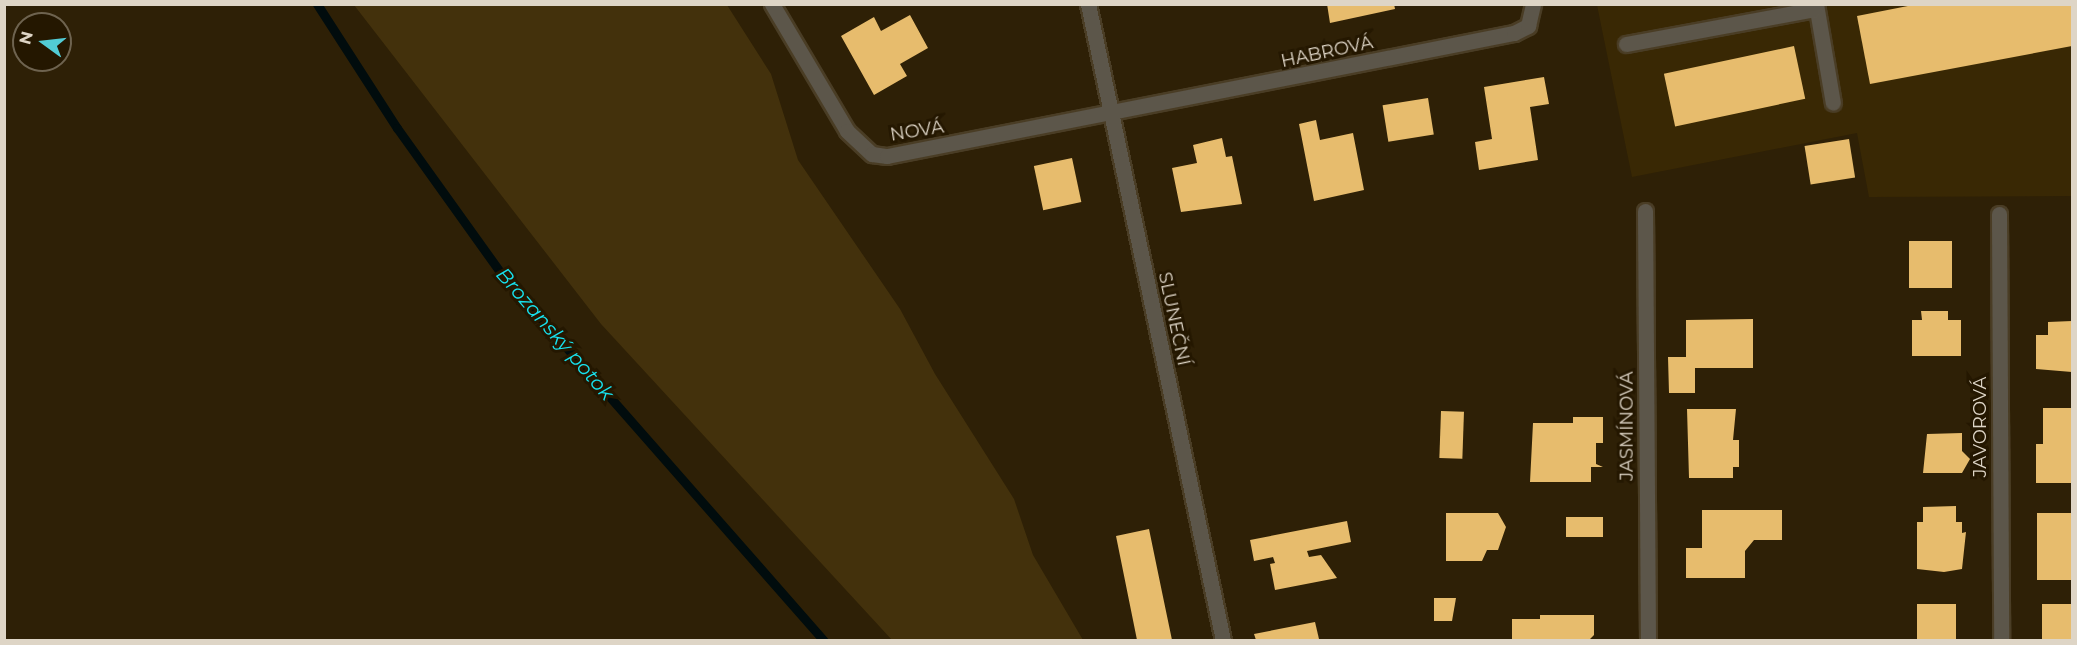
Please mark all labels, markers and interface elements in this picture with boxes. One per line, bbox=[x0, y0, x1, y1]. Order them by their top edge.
north arrow bbox=[12, 12, 72, 72]
text: N bbox=[15, 29, 37, 46]
street label: HABROVÁ bbox=[1279, 32, 1375, 72]
street label: NOVÁ bbox=[889, 116, 945, 146]
water label: Brozanský potok bbox=[491, 263, 619, 405]
street label: SLUNEČNÍ bbox=[1154, 270, 1194, 368]
street label: JASMÍNOVÁ bbox=[1616, 371, 1638, 481]
street label: JAVOROVÁ bbox=[1969, 377, 1991, 477]

